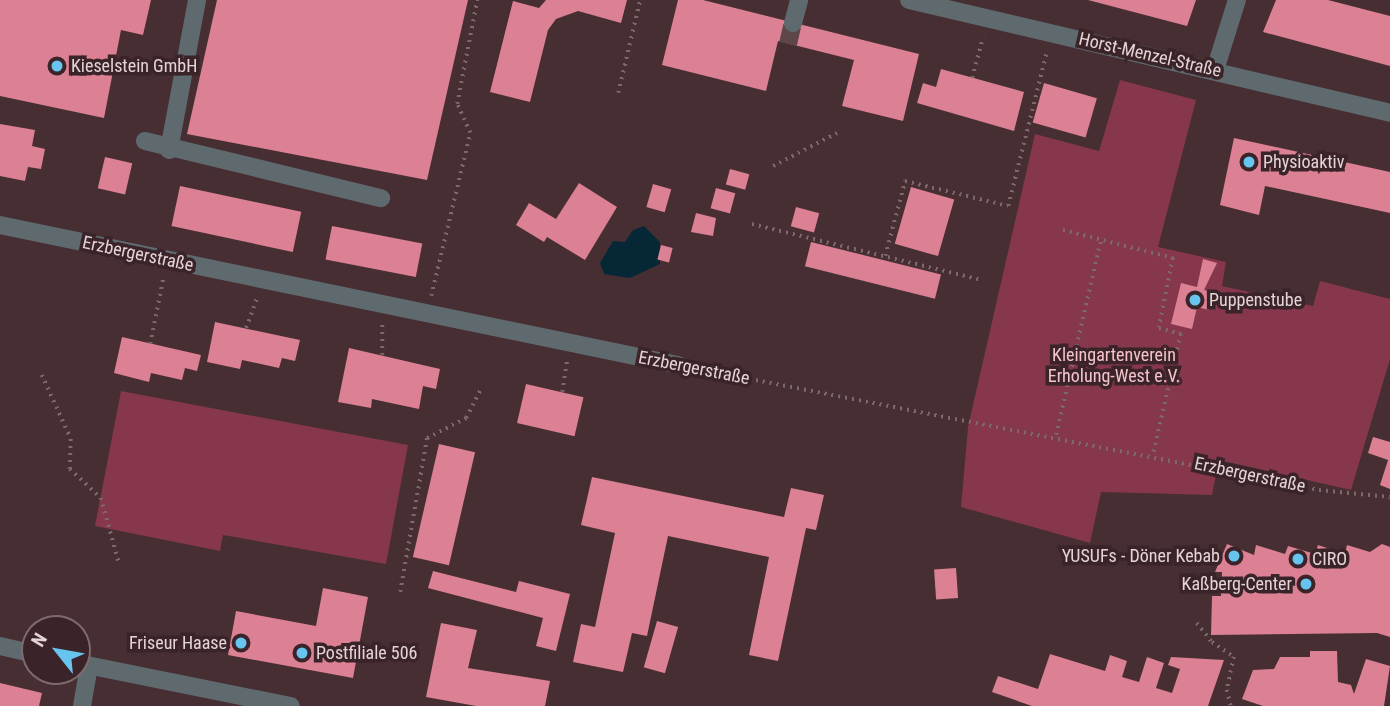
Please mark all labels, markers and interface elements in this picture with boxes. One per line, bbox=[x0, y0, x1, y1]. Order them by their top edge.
street label: Horst-Menzel-Straße bbox=[1077, 28, 1223, 82]
place label: Kieselstein GmbH bbox=[71, 55, 197, 77]
marker: Kieselstein GmbH bbox=[49, 58, 65, 74]
place label: Physioaktiv bbox=[1263, 151, 1344, 173]
marker: Physioaktiv bbox=[1241, 154, 1257, 170]
street label: Erzbergerstraße bbox=[81, 232, 195, 276]
place label: Puppenstube bbox=[1209, 289, 1302, 311]
marker: Puppenstube bbox=[1187, 292, 1203, 308]
park label: Kleingartenverein Erholung-West e.V. bbox=[1048, 345, 1180, 388]
street label: Erzbergerstraße bbox=[637, 347, 751, 389]
street label: Erzbergerstraße bbox=[1193, 453, 1307, 497]
place label: YUSUFs - Döner Kebab bbox=[1062, 545, 1220, 567]
marker: YUSUFs - Döner Kebab bbox=[1226, 548, 1242, 564]
place label: CIRO bbox=[1312, 548, 1347, 570]
marker: CIRO bbox=[1290, 551, 1306, 567]
place label: Kaßberg-Center bbox=[1182, 573, 1292, 595]
marker: Kaßberg-Center bbox=[1298, 576, 1314, 592]
north arrow bbox=[21, 615, 91, 685]
text: N bbox=[26, 629, 52, 651]
place label: Friseur Haase bbox=[129, 632, 227, 654]
marker: Friseur Haase bbox=[233, 635, 249, 651]
place label: Postfiliale 506 bbox=[316, 642, 417, 664]
marker: Postfiliale 506 bbox=[294, 645, 310, 661]

